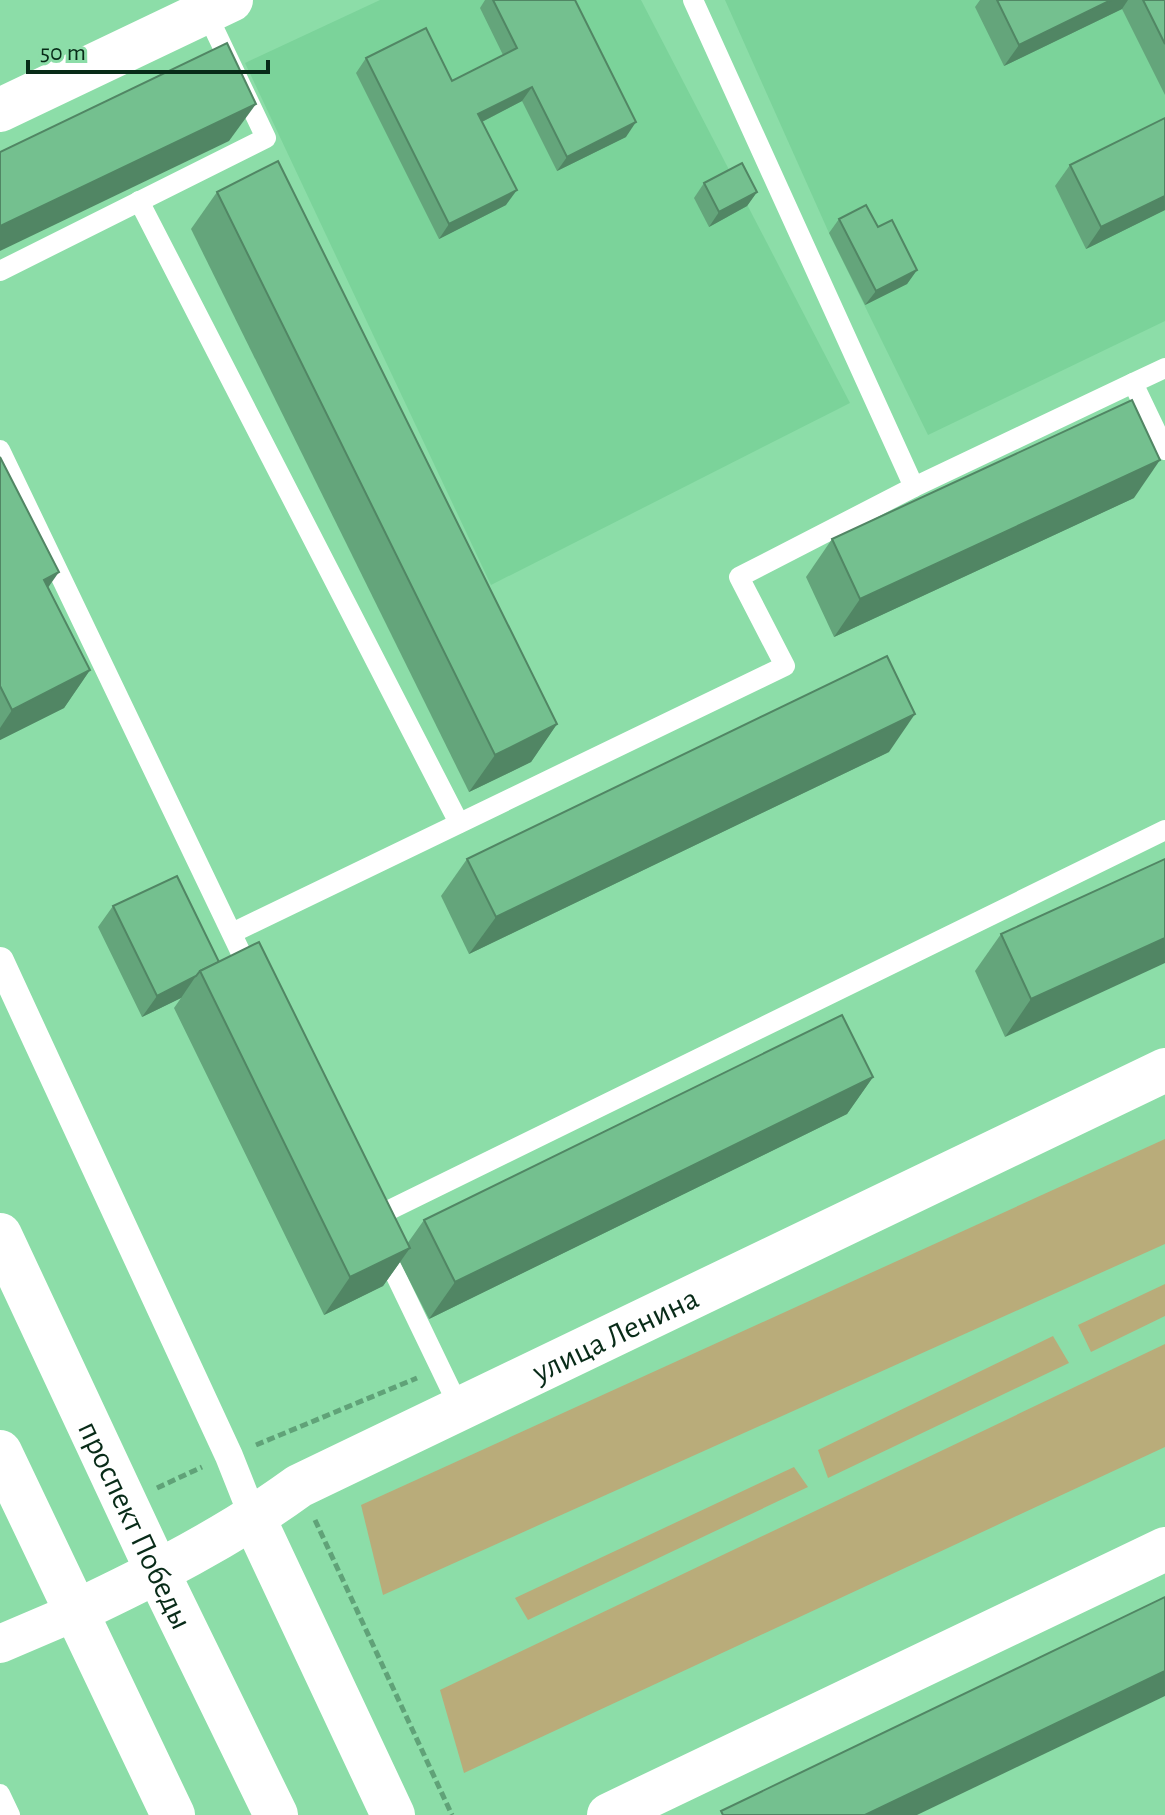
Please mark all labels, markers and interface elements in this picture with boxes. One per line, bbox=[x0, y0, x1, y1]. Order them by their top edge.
scale bar bbox=[28, 24, 268, 74]
text: 50 m bbox=[40, 41, 86, 65]
street label: улица Ленина bbox=[527, 1282, 703, 1389]
street label: проспект Победы bbox=[72, 1416, 198, 1634]

